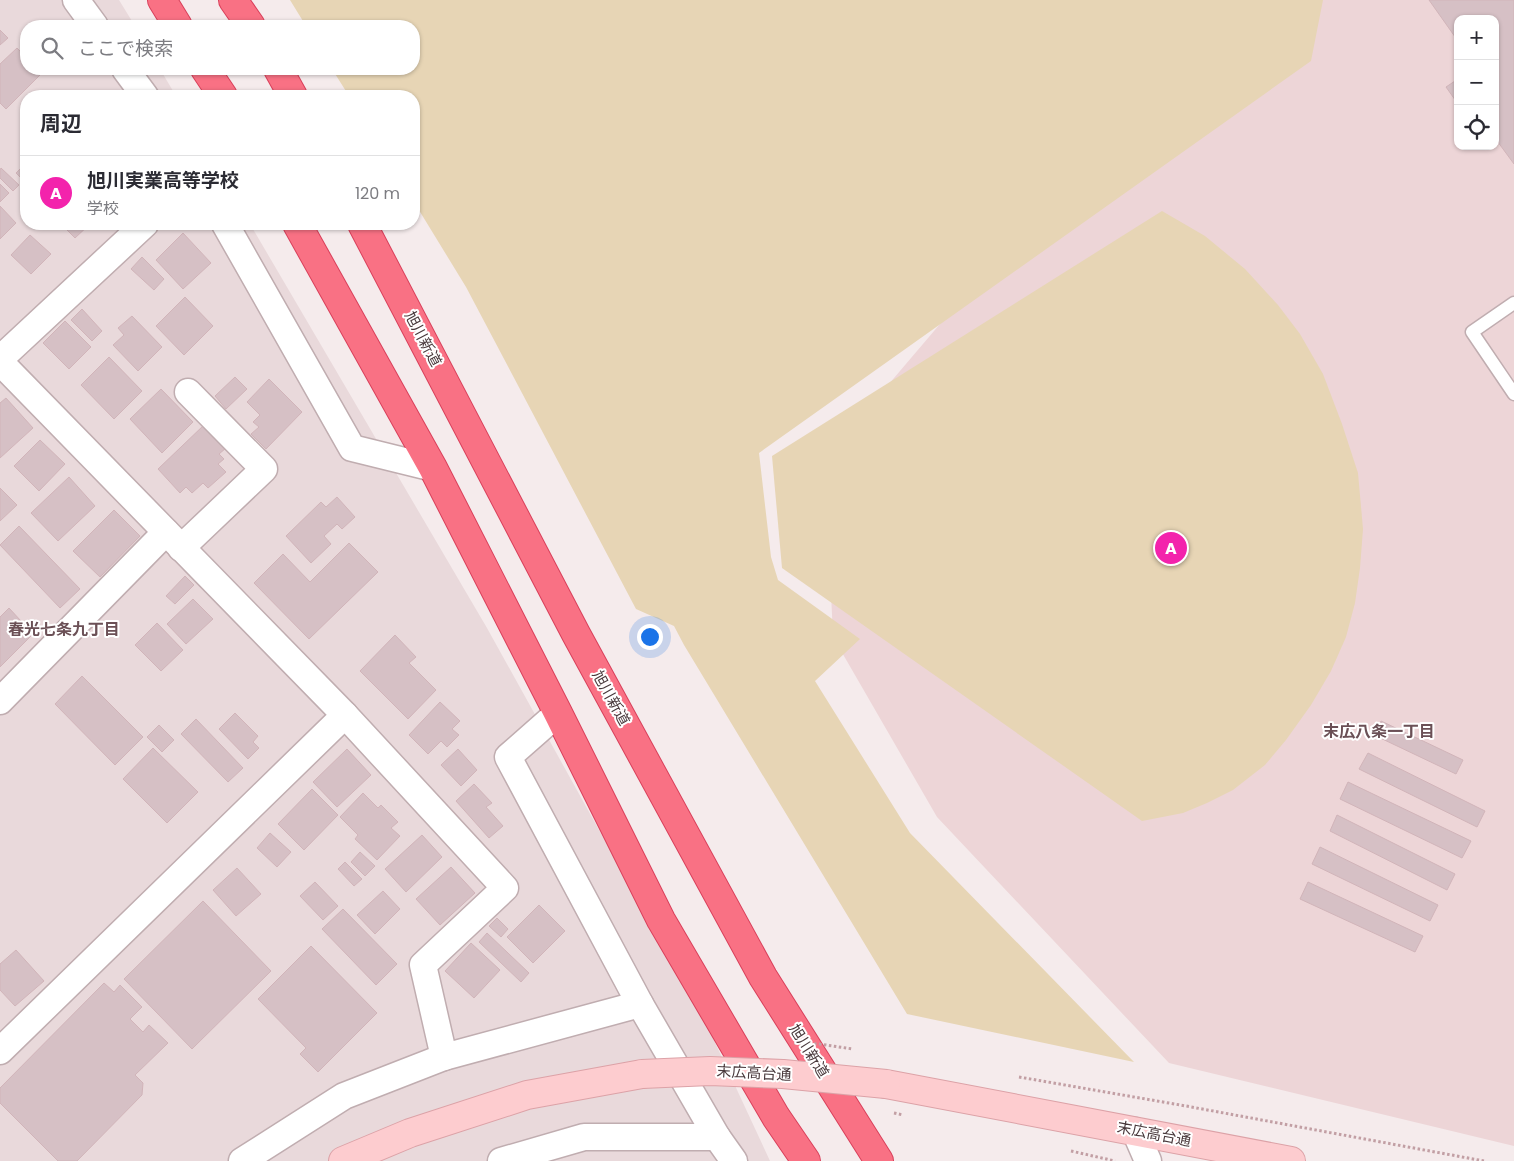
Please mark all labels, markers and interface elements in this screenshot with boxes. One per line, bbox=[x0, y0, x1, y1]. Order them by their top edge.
map controls bbox=[1454, 15, 1499, 150]
button: + bbox=[1454, 15, 1499, 60]
search box bbox=[20, 20, 420, 75]
icon: search bbox=[38, 34, 66, 62]
text: ここで検索 bbox=[78, 35, 173, 62]
button: − bbox=[1454, 60, 1499, 105]
button: locate bbox=[1454, 105, 1499, 150]
text: 周辺 bbox=[40, 109, 82, 138]
text: 旭川実業高等学校 bbox=[87, 167, 239, 194]
text: A bbox=[50, 182, 62, 205]
text: 120 m bbox=[355, 182, 400, 205]
text: 学校 bbox=[87, 197, 119, 220]
street label: 旭川新道 bbox=[400, 307, 447, 370]
pin: A bbox=[1155, 529, 1187, 567]
district label: 春光七条九丁目 bbox=[8, 618, 120, 641]
your location bbox=[637, 624, 663, 650]
street label: 旭川新道 bbox=[588, 666, 635, 729]
district label: 末広八条一丁目 bbox=[1323, 720, 1435, 743]
street label: 旭川新道 bbox=[785, 1020, 834, 1082]
street label: 末広高台通 bbox=[716, 1060, 792, 1085]
street label: 末広高台通 bbox=[1115, 1116, 1193, 1151]

